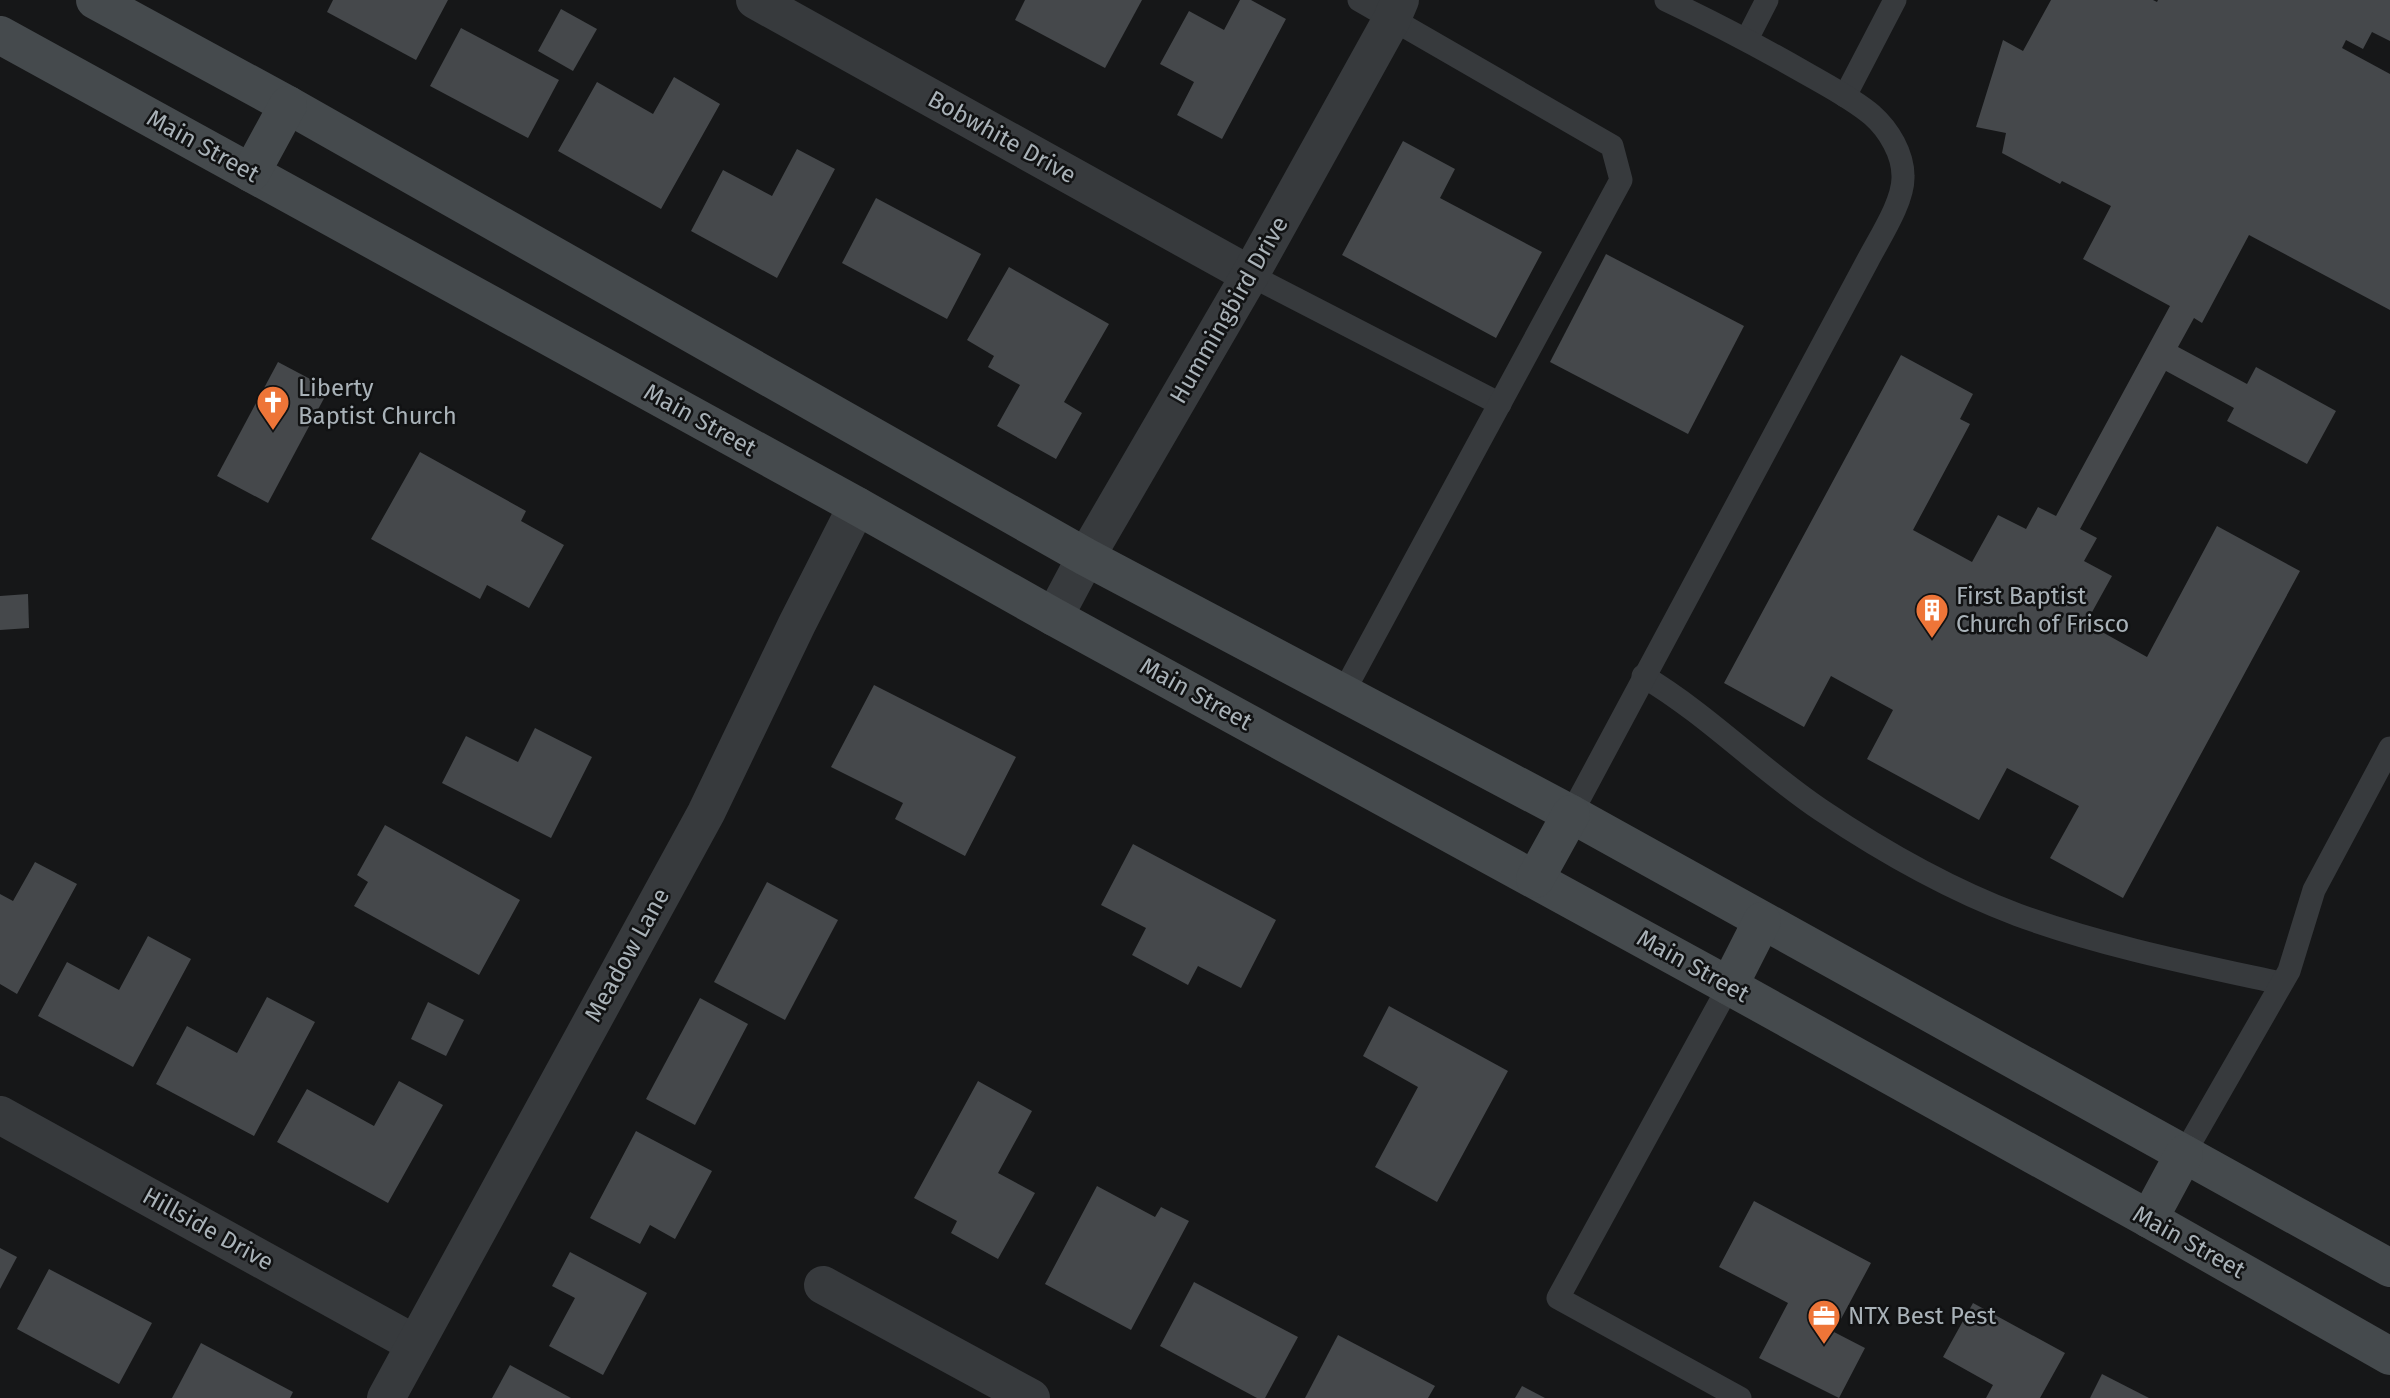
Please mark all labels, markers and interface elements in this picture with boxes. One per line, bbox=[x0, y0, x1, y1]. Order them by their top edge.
street label: Bobwhite Drive bbox=[923, 85, 1081, 189]
street label: Main Street bbox=[142, 104, 264, 188]
street label: Hummingbird Drive bbox=[1164, 212, 1294, 408]
place label: Liberty Baptist Church bbox=[298, 374, 457, 430]
street label: Main Street bbox=[639, 378, 761, 462]
church icon: Liberty Baptist Church bbox=[254, 383, 292, 432]
place label: First Baptist Church of Frisco bbox=[1956, 582, 2129, 638]
building icon: First Baptist Church of Frisco bbox=[1913, 591, 1951, 640]
street label: Main Street bbox=[1135, 652, 1257, 736]
street label: Meadow Lane bbox=[579, 883, 675, 1027]
street label: Main Street bbox=[1632, 924, 1754, 1008]
street label: Hillside Drive bbox=[138, 1182, 278, 1276]
street label: Main Street bbox=[2128, 1200, 2250, 1284]
office icon: NTX Best Pest bbox=[1805, 1297, 1843, 1346]
place label: NTX Best Pest bbox=[1848, 1302, 1997, 1330]

